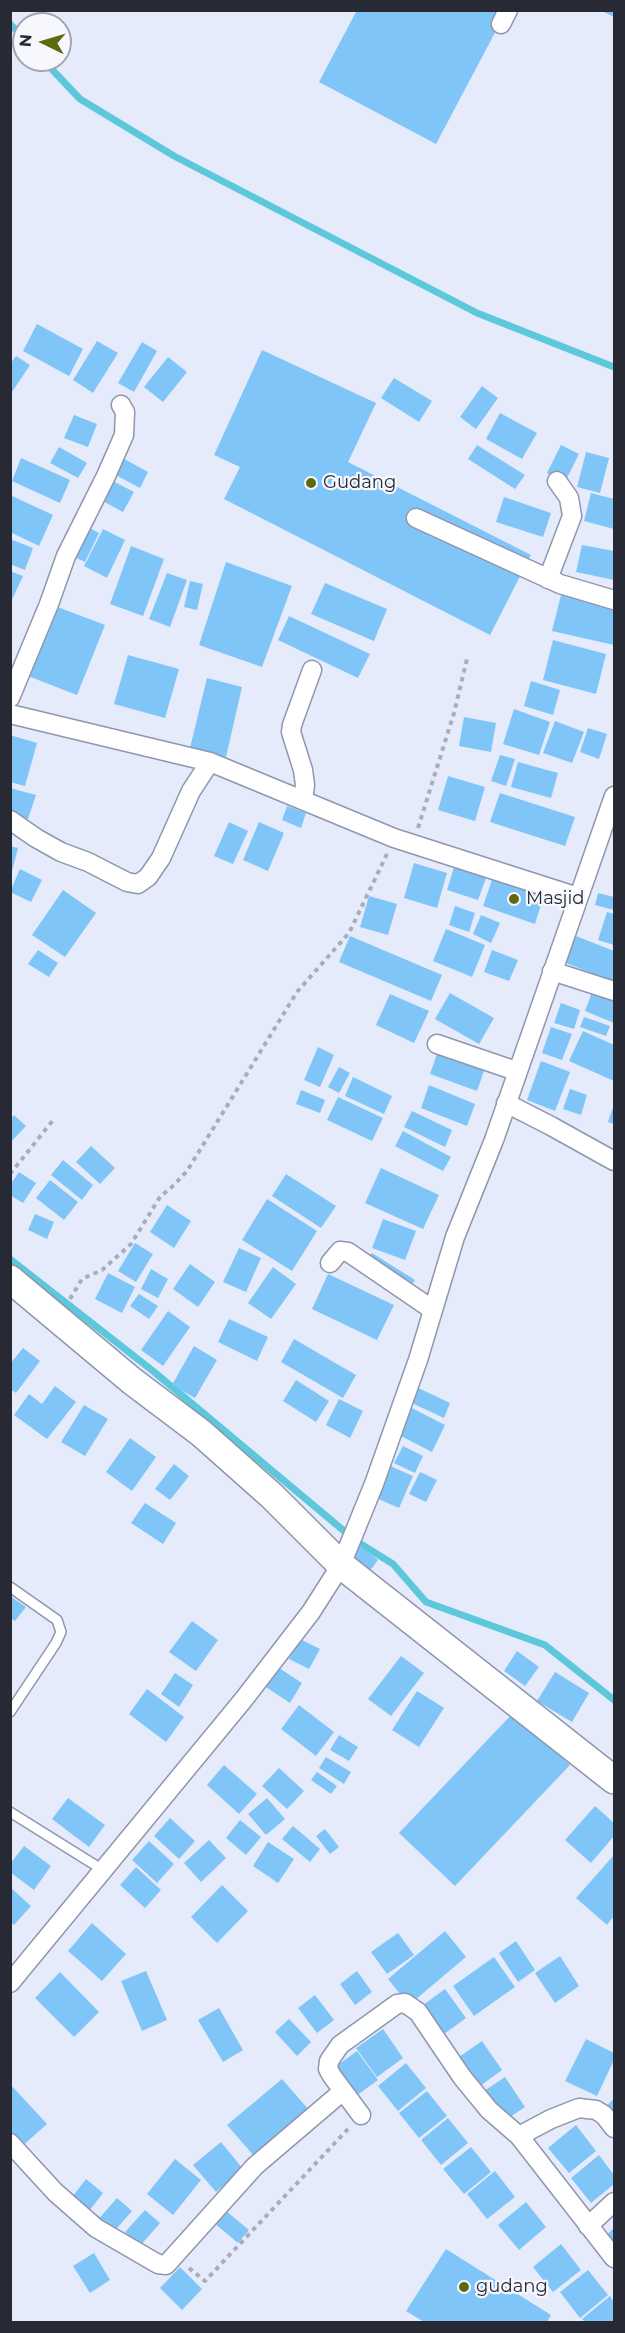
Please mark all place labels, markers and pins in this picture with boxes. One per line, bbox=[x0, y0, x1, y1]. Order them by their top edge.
place label: Gudang bbox=[323, 472, 396, 494]
marker: Gudang bbox=[304, 476, 318, 490]
place label: Masjid bbox=[526, 888, 585, 910]
marker: Masjid bbox=[507, 892, 521, 906]
place label: gudang bbox=[476, 2276, 548, 2298]
marker: gudang bbox=[457, 2280, 471, 2294]

